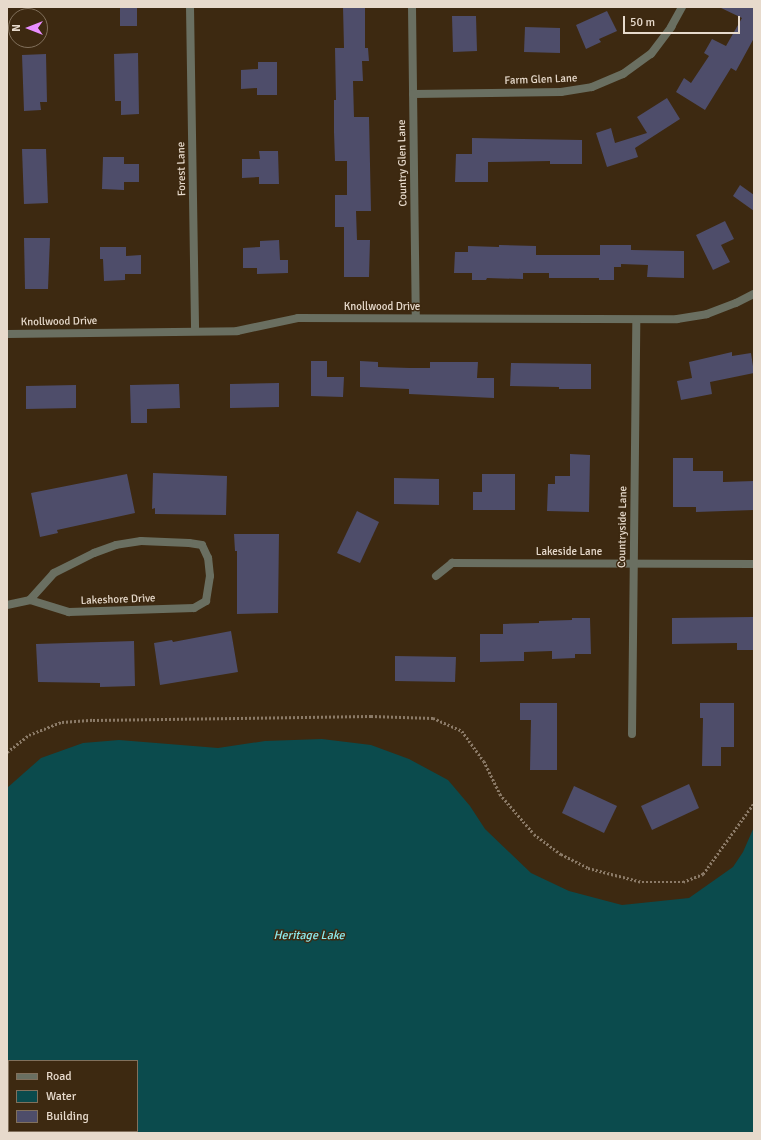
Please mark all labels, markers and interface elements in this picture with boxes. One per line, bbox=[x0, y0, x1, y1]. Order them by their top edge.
north arrow bbox=[8, 8, 48, 48]
scale bar bbox=[625, 8, 742, 34]
text: 50 m bbox=[630, 15, 655, 30]
text: N bbox=[10, 24, 23, 32]
street label: Farm Glen Lane bbox=[504, 72, 578, 88]
street label: Country Glen Lane bbox=[396, 119, 410, 207]
street label: Forest Lane bbox=[175, 142, 189, 196]
street label: Knollwood Drive bbox=[344, 300, 420, 314]
street label: Knollwood Drive bbox=[21, 315, 97, 329]
street label: Countryside Lane bbox=[616, 486, 630, 568]
street label: Lakeside Lane bbox=[536, 545, 602, 559]
street label: Lakeshore Drive bbox=[80, 592, 156, 608]
water label: Heritage Lake bbox=[273, 929, 345, 943]
legend bbox=[8, 1060, 138, 1132]
text: Road bbox=[46, 1069, 72, 1084]
text: Water bbox=[46, 1089, 76, 1104]
text: Building bbox=[46, 1109, 89, 1124]

